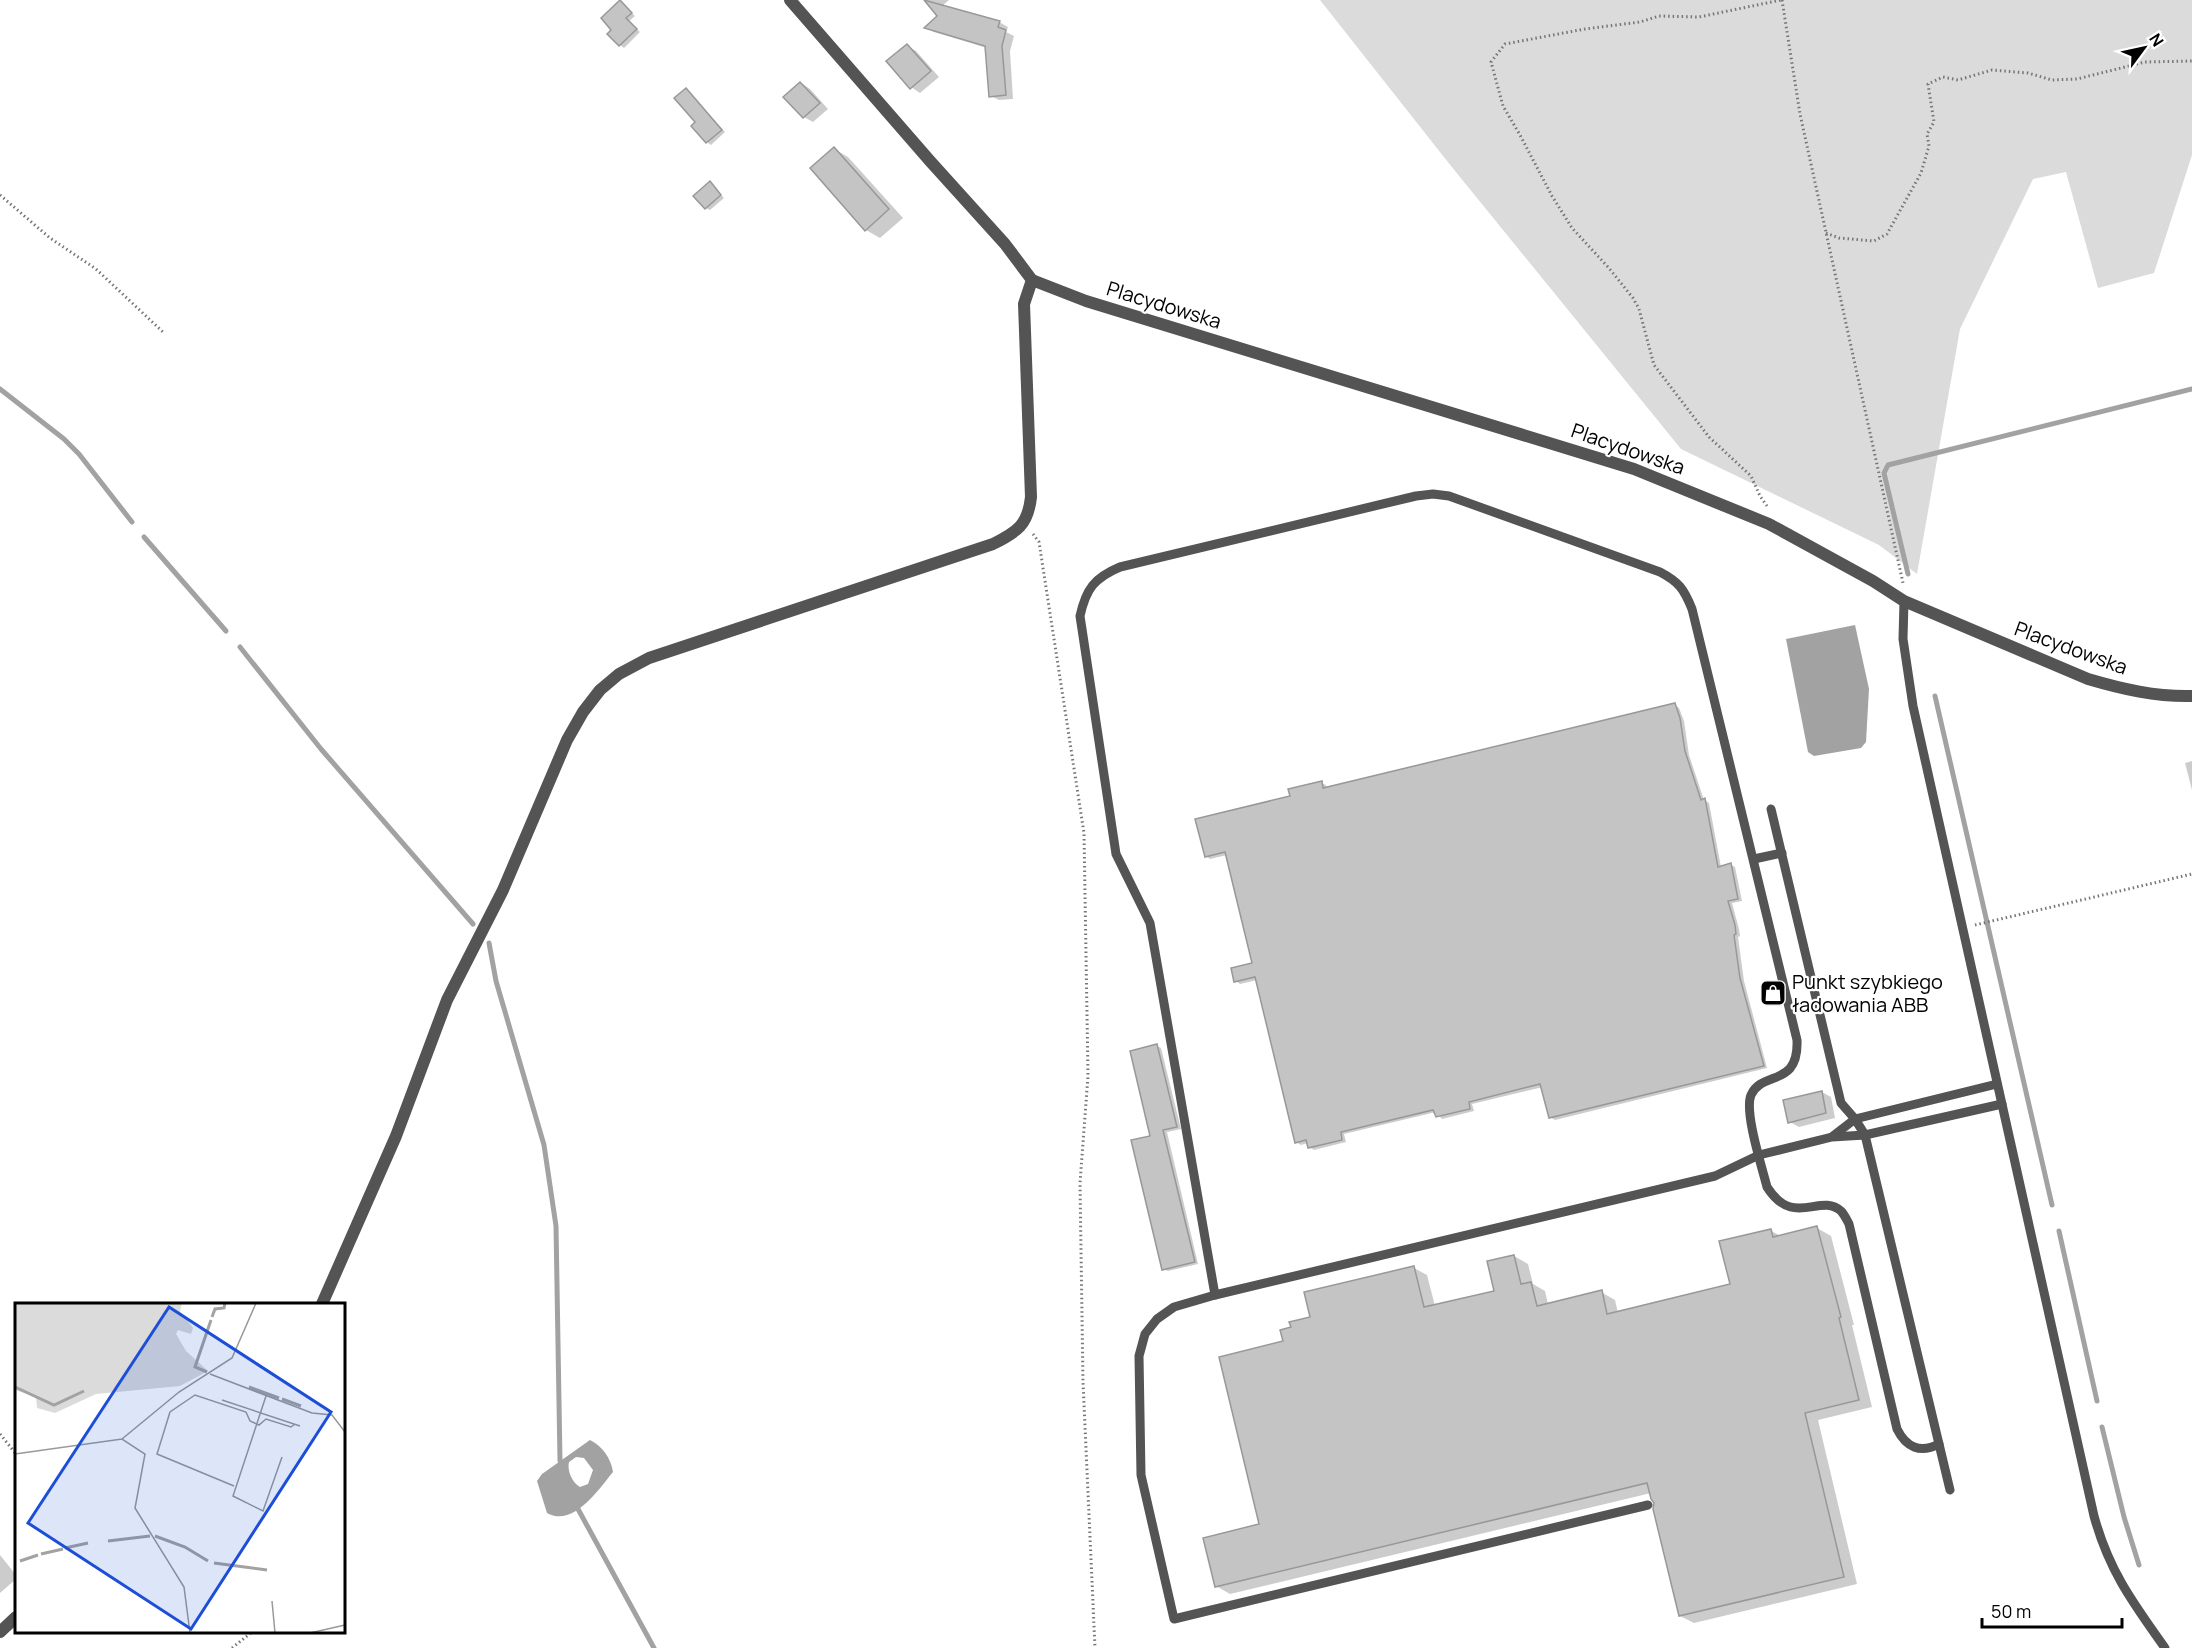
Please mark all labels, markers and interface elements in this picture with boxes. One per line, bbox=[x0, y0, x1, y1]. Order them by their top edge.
north arrow bbox=[2114, 18, 2174, 78]
text: N bbox=[2144, 29, 2169, 51]
street label: Placydowska bbox=[1104, 274, 1225, 335]
street label: Placydowska bbox=[1568, 416, 1689, 481]
street label: Placydowska bbox=[2011, 615, 2131, 680]
place label: Punkt szybkiego ładowania ABB bbox=[1792, 968, 1943, 1018]
shop icon: Punkt szybkiego ładowania ABB bbox=[1758, 978, 1788, 1008]
inset map bbox=[15, 1303, 345, 1633]
scale bar bbox=[1982, 1591, 2122, 1629]
text: 50 m bbox=[1991, 1599, 2031, 1623]

